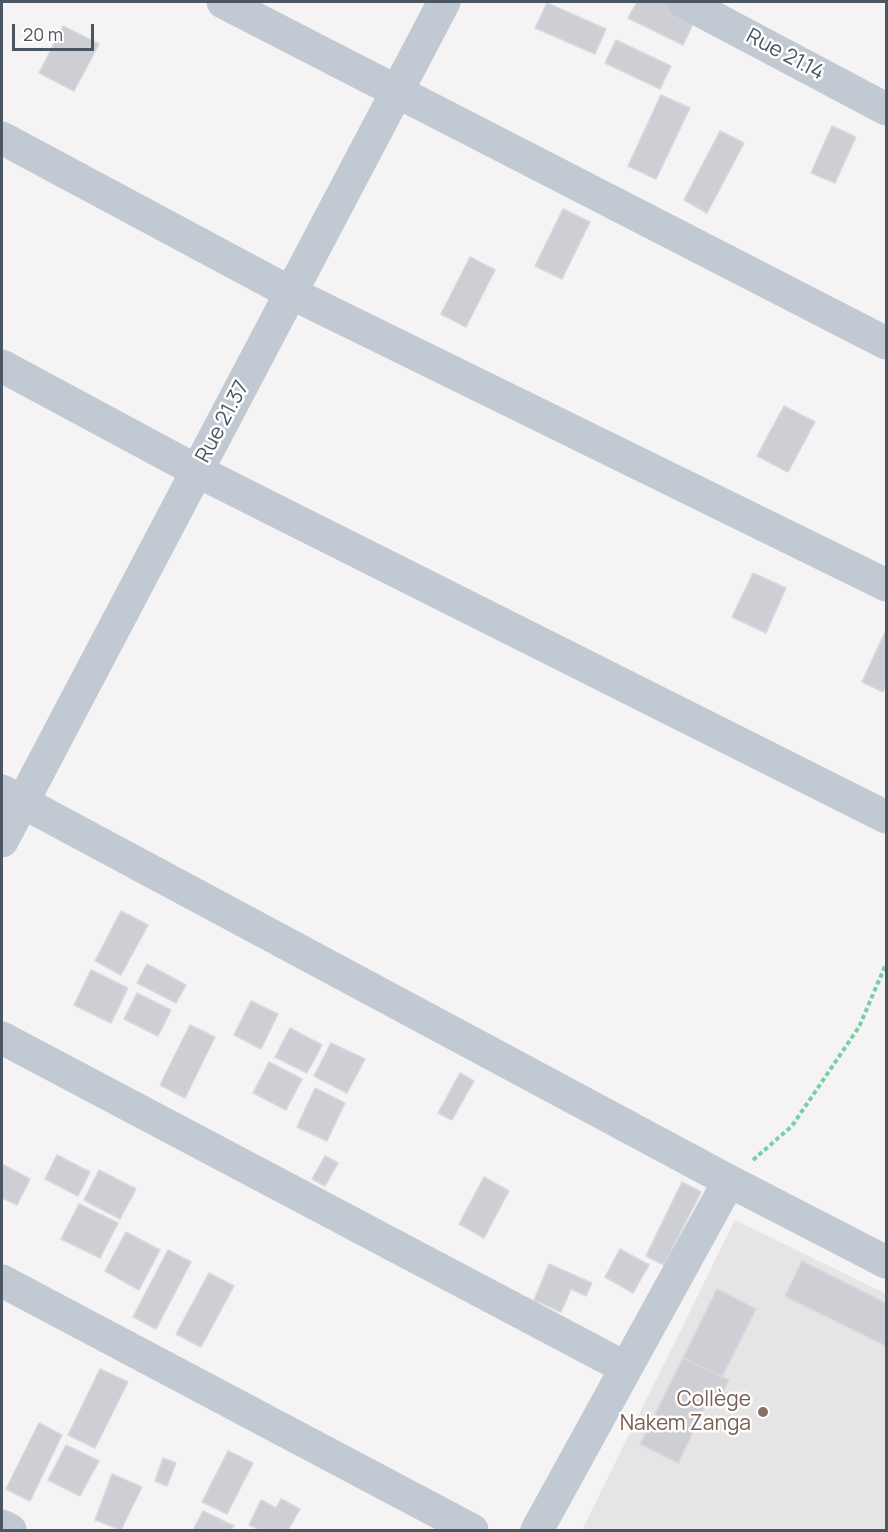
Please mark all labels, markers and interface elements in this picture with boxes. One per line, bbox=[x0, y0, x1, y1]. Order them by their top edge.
scale bar bbox=[15, 12, 98, 50]
text: 20 m bbox=[23, 22, 63, 46]
street label: Rue 21.14 bbox=[742, 24, 828, 86]
street label: Rue 21.37 bbox=[191, 377, 255, 467]
place label: Collège Nakem Zanga bbox=[620, 1387, 751, 1437]
marker: Collège Nakem Zanga bbox=[756, 1405, 770, 1419]

